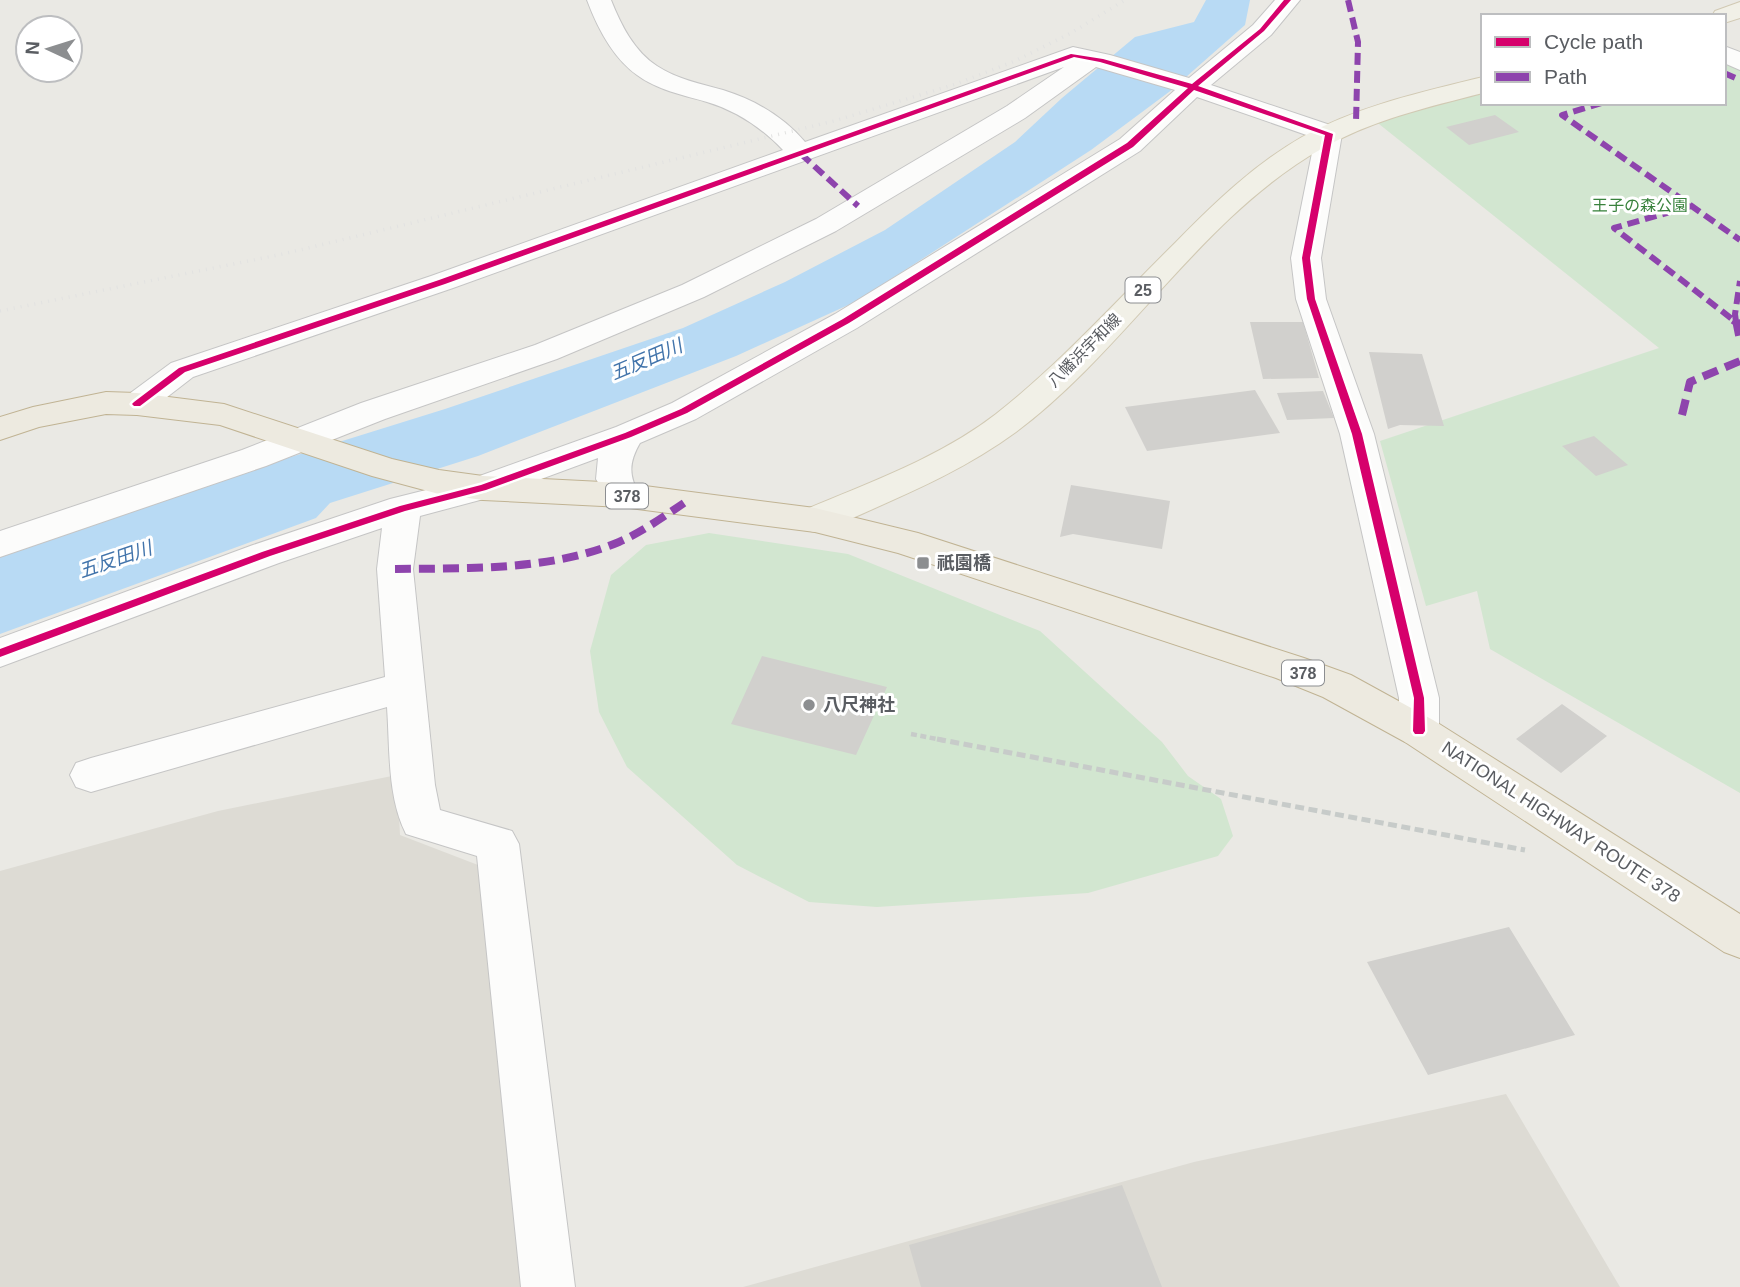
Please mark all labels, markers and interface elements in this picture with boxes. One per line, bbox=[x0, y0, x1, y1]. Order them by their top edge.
north arrow bbox=[14, 14, 84, 84]
legend bbox=[1481, 14, 1726, 105]
text: Cycle path bbox=[1544, 30, 1643, 53]
text: N bbox=[22, 40, 43, 55]
text: Path bbox=[1544, 65, 1587, 88]
park label: 王子の森公園 bbox=[1592, 197, 1688, 214]
road number: 25 bbox=[1126, 278, 1160, 302]
street label: 八幡浜宇和線 bbox=[1044, 310, 1124, 390]
water label: 五反田川 bbox=[607, 334, 687, 384]
road number: 378 bbox=[606, 484, 648, 509]
water label: 五反田川 bbox=[76, 537, 156, 582]
place label: 祇園橋 bbox=[937, 553, 991, 573]
marker: 祇園橋 bbox=[915, 555, 931, 571]
road number: 378 bbox=[1282, 660, 1324, 686]
place label: 八尺神社 bbox=[823, 695, 895, 715]
marker: 八尺神社 bbox=[801, 697, 817, 713]
street label: NATIONAL HIGHWAY ROUTE 378 bbox=[1438, 737, 1684, 907]

